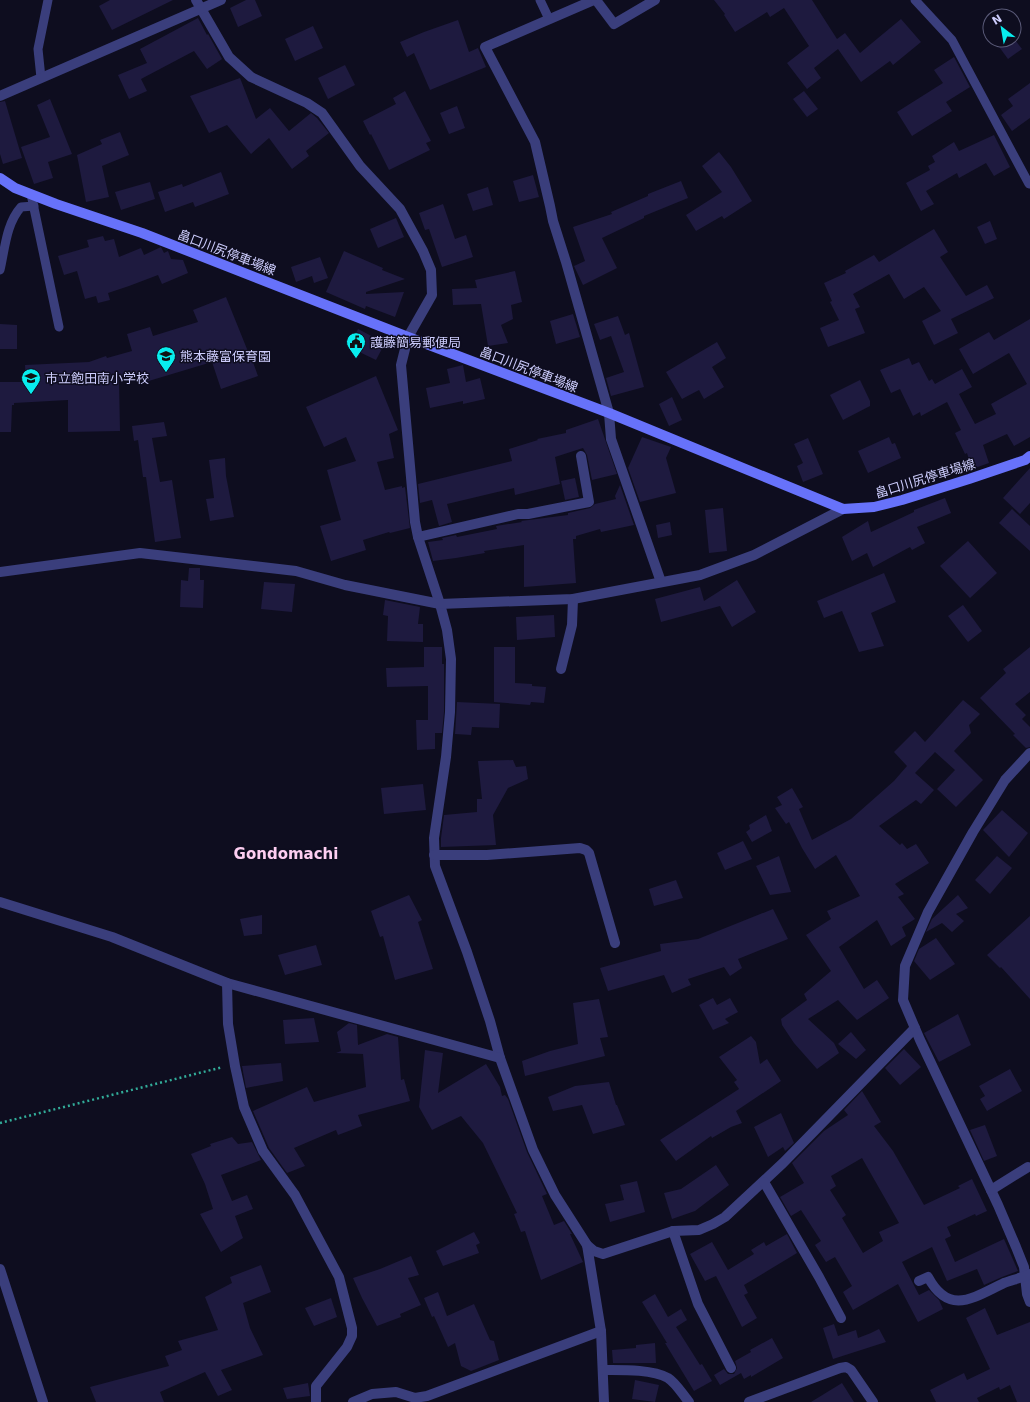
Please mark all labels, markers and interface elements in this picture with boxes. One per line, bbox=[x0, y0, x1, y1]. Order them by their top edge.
north arrow bbox=[982, 8, 1022, 48]
text: N bbox=[990, 12, 1004, 28]
street label: 畠口川尻停車場線 bbox=[176, 227, 278, 278]
public building icon: 護藤簡易郵便局 bbox=[345, 331, 367, 359]
place label: 護藤簡易郵便局 bbox=[370, 335, 461, 350]
street label: 畠口川尻停車場線 bbox=[478, 344, 580, 395]
school or university icon: 熊本藤富保育園 bbox=[155, 345, 177, 373]
place label: 熊本藤富保育園 bbox=[180, 349, 271, 364]
school or university icon: 市立飽田南小学校 bbox=[20, 367, 42, 395]
place label: 市立飽田南小学校 bbox=[45, 371, 149, 386]
street label: 畠口川尻停車場線 bbox=[873, 456, 977, 501]
district label: Gondomachi bbox=[234, 845, 338, 863]

